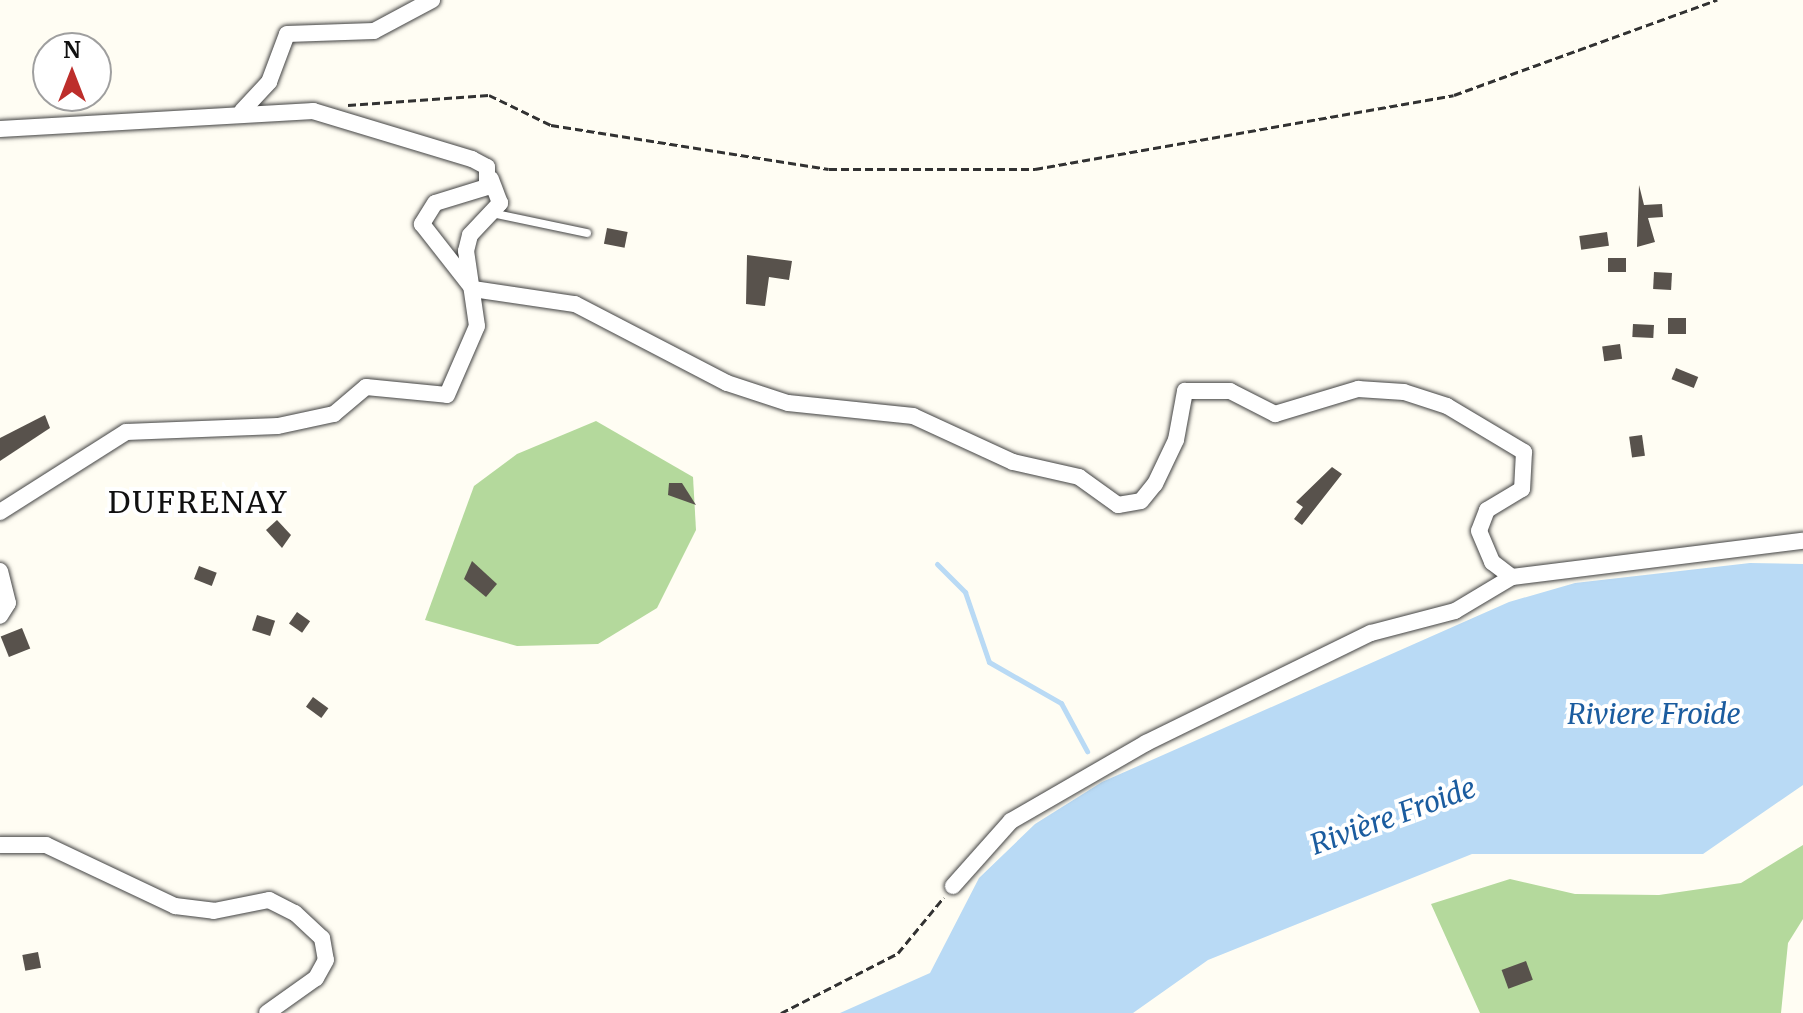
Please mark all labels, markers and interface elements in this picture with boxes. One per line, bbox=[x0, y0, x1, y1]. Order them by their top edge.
north arrow bbox=[32, 32, 112, 112]
text: N bbox=[63, 36, 81, 64]
district label: DUFRENAY bbox=[108, 484, 288, 520]
water label: Riviere Froide bbox=[1567, 697, 1741, 731]
water label: Rivière Froide bbox=[1306, 771, 1480, 861]

